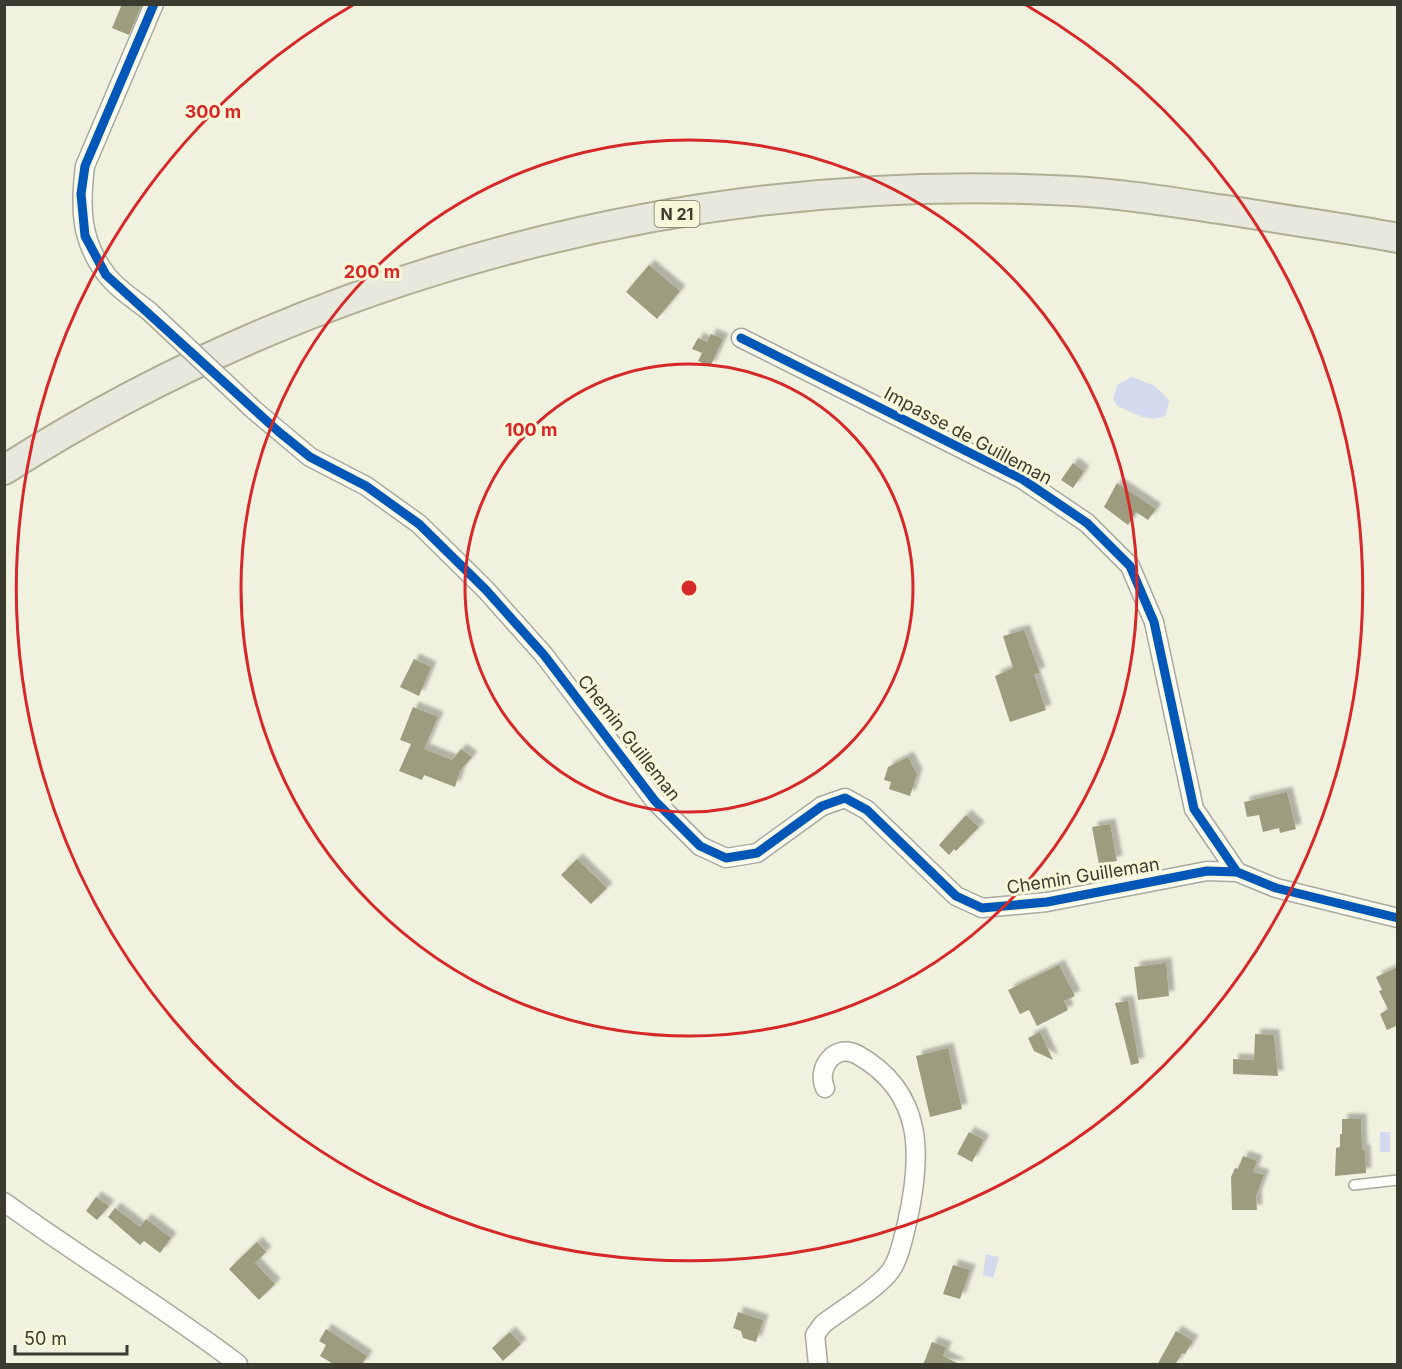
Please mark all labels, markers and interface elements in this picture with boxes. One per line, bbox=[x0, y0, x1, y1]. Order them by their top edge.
text: 300 m bbox=[185, 101, 241, 122]
road number: N 21 bbox=[654, 201, 700, 227]
text: 200 m bbox=[344, 261, 400, 282]
street label: Impasse de Guilleman bbox=[881, 382, 1056, 489]
text: 100 m bbox=[505, 419, 557, 440]
centre of rings bbox=[679, 578, 699, 598]
street label: Chemin Guilleman bbox=[574, 670, 685, 805]
street label: Chemin Guilleman bbox=[1005, 853, 1161, 898]
scale bar bbox=[15, 1318, 128, 1356]
text: 50 m bbox=[24, 1328, 67, 1349]

